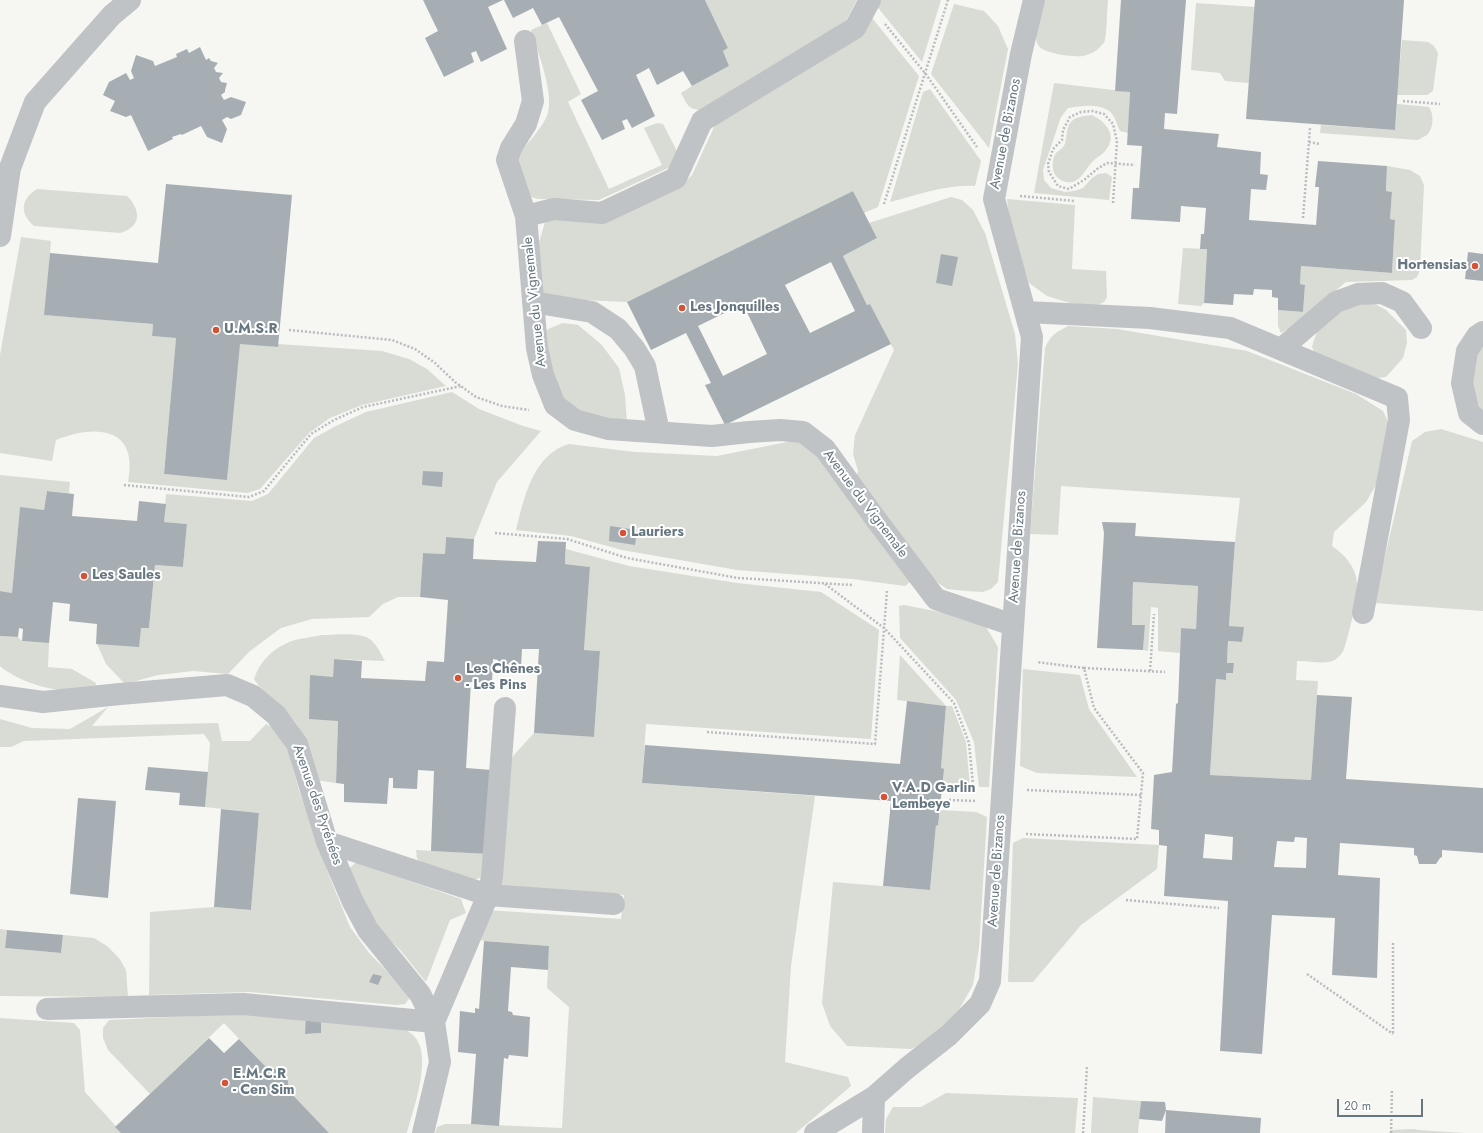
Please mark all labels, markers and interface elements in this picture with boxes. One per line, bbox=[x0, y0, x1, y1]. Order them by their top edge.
street label: Avenue de Bizanos bbox=[987, 77, 1025, 191]
street label: Avenue du Vignemale bbox=[520, 236, 550, 368]
place label: Hortensias bbox=[1397, 258, 1467, 274]
marker: Hortensias bbox=[1470, 261, 1480, 271]
place label: Les Jonquilles bbox=[690, 300, 779, 316]
marker: Les Jonquilles bbox=[677, 303, 687, 313]
place label: U.M.S.R bbox=[224, 322, 278, 338]
marker: U.M.S.R bbox=[211, 325, 221, 335]
street label: Avenue du Vignemale bbox=[819, 447, 911, 561]
street label: Avenue de Bizanos bbox=[1006, 490, 1030, 604]
place label: Lauriers bbox=[631, 525, 684, 541]
marker: Lauriers bbox=[618, 528, 628, 538]
place label: Les Saules bbox=[92, 568, 161, 584]
marker: Les Saules bbox=[79, 571, 89, 581]
place label: Les Chênes - Les Pins bbox=[466, 662, 540, 694]
marker: Les Chênes - Les Pins bbox=[453, 673, 463, 683]
street label: Avenue des Pyrénées bbox=[289, 743, 345, 867]
place label: V.A.D Garlin Lembeye bbox=[892, 781, 975, 814]
marker: V.A.D Garlin Lembeye bbox=[879, 792, 889, 802]
street label: Avenue de Bizanos bbox=[985, 814, 1009, 928]
place label: E.M.C.R - Cen Sim bbox=[233, 1067, 294, 1100]
marker: E.M.C.R - Cen Sim bbox=[220, 1078, 230, 1088]
scale bar bbox=[1339, 1091, 1425, 1117]
text: 20 m bbox=[1344, 1097, 1371, 1115]

